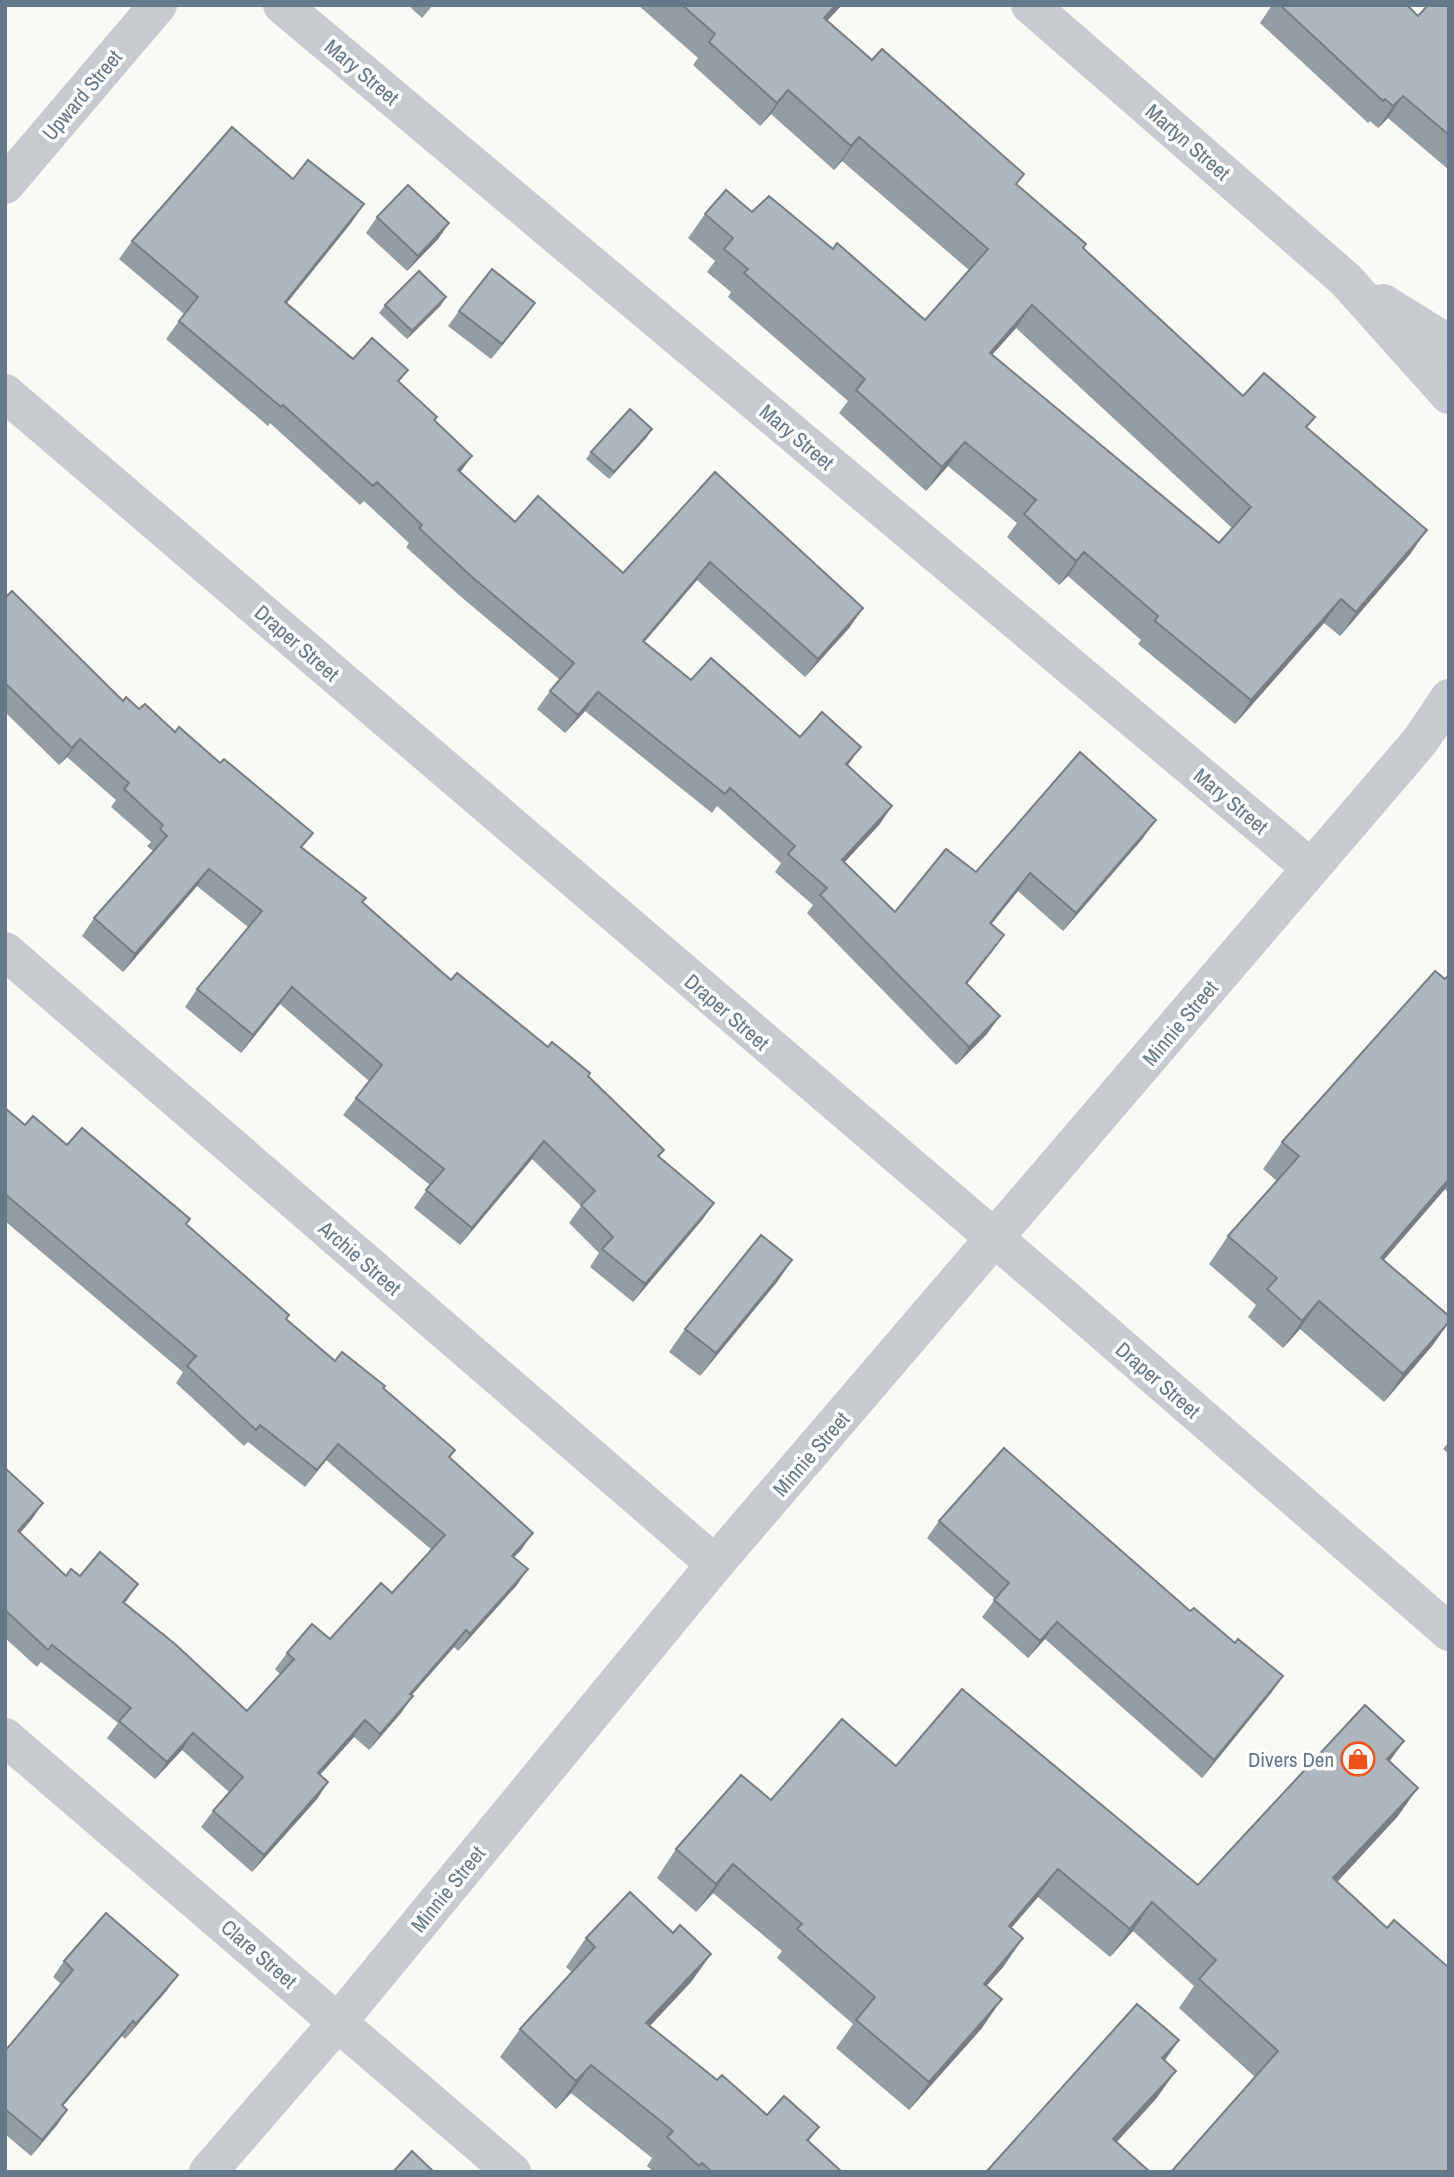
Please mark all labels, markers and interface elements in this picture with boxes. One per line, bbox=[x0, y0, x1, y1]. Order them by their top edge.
street label: Mary Street bbox=[319, 32, 406, 112]
street label: Upward Street bbox=[36, 43, 129, 146]
street label: Martyn Street bbox=[1139, 97, 1237, 187]
street label: Mary Street bbox=[754, 397, 841, 477]
street label: Draper Street bbox=[248, 598, 346, 688]
street label: Mary Street bbox=[1188, 761, 1275, 841]
street label: Draper Street bbox=[678, 967, 776, 1057]
street label: Minnie Street bbox=[1136, 974, 1224, 1072]
street label: Archie Street bbox=[312, 1213, 408, 1302]
street label: Draper Street bbox=[1109, 1335, 1207, 1425]
street label: Minnie Street bbox=[766, 1405, 856, 1503]
shop icon: Divers Den bbox=[1339, 1740, 1377, 1778]
place label: Divers Den bbox=[1248, 1745, 1334, 1774]
street label: Minnie Street bbox=[404, 1840, 492, 1938]
street label: Clare Street bbox=[215, 1913, 303, 1995]

